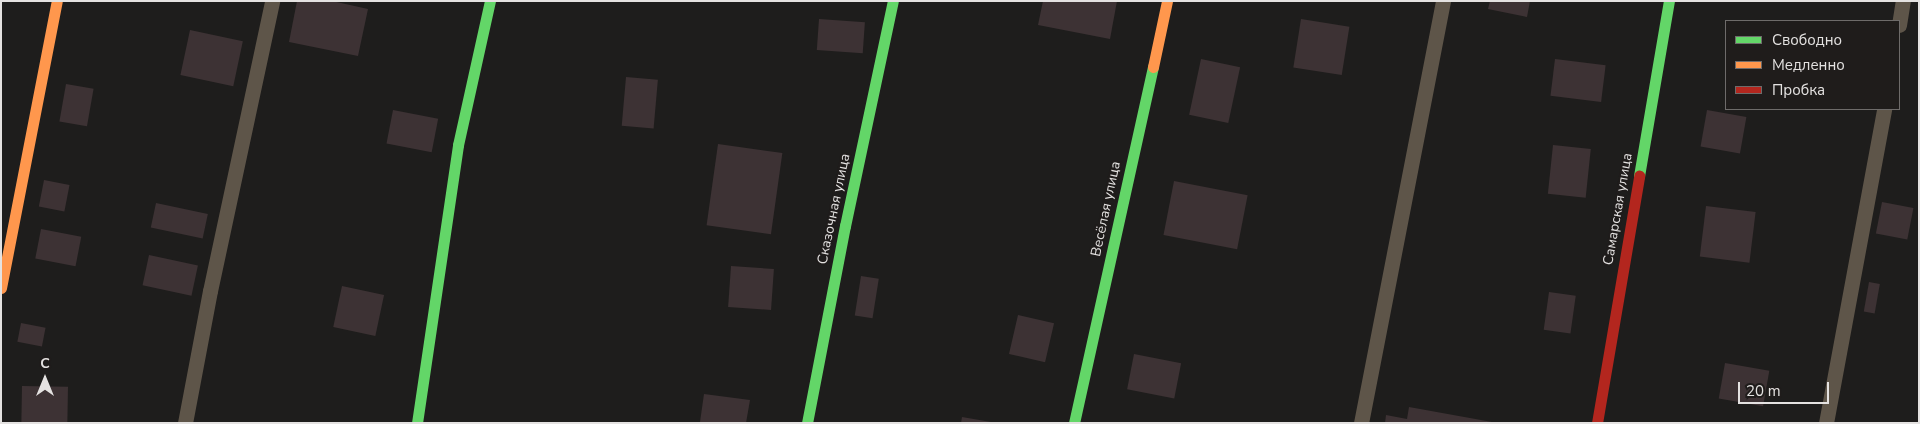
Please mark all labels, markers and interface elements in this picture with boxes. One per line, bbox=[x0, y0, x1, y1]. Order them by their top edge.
legend bbox=[1725, 20, 1900, 110]
text: Свободно bbox=[1772, 30, 1842, 50]
text: Медленно bbox=[1772, 55, 1845, 75]
text: Пробка bbox=[1772, 80, 1825, 100]
street label: Сказочная улица bbox=[814, 152, 854, 266]
street label: Самарская улица bbox=[1600, 152, 1636, 266]
street label: Весёлая улица bbox=[1088, 160, 1124, 258]
north arrow bbox=[20, 354, 70, 404]
text: С bbox=[40, 354, 50, 373]
scale bar bbox=[1740, 372, 1831, 404]
text: 20 m bbox=[1746, 381, 1781, 401]

